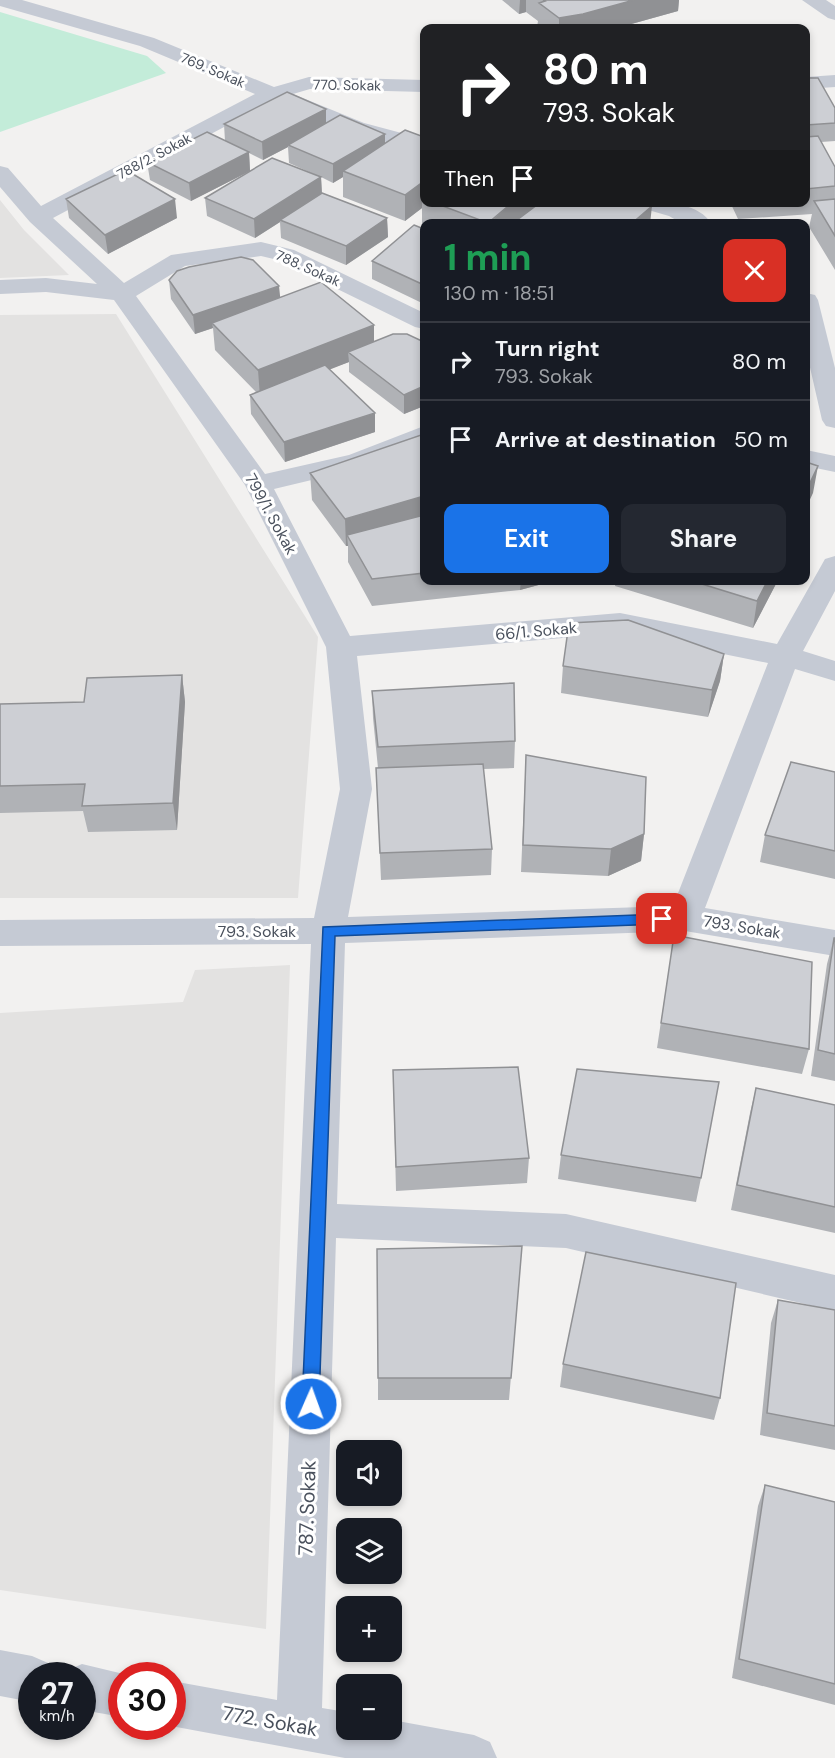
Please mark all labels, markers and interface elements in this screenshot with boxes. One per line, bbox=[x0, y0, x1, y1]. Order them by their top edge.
text: 80 m bbox=[543, 42, 649, 97]
street label: 769. Sokak bbox=[178, 48, 248, 92]
icon: right bbox=[444, 48, 522, 126]
street label: 770. Sokak bbox=[313, 75, 381, 95]
text: 793. Sokak bbox=[543, 95, 675, 130]
street label: 788/2. Sokak bbox=[114, 129, 194, 183]
icon: arrive bbox=[506, 162, 539, 195]
text: Then bbox=[444, 164, 494, 193]
text: 1 min bbox=[444, 234, 532, 281]
button: close bbox=[723, 239, 786, 302]
street label: 788. Sokak bbox=[273, 246, 343, 290]
text: 130 m · 18:51 bbox=[444, 280, 554, 306]
text: Turn right bbox=[495, 334, 600, 363]
icon: right bbox=[444, 345, 477, 378]
text: 80 m bbox=[732, 347, 786, 376]
text: 793. Sokak bbox=[495, 363, 593, 389]
icon: arrive bbox=[444, 423, 477, 456]
text: Arrive at destination bbox=[495, 425, 716, 454]
text: 50 m bbox=[734, 425, 788, 454]
street label: 799/1. Sokak bbox=[240, 470, 302, 558]
button: Exit bbox=[444, 504, 609, 573]
button: Share bbox=[621, 504, 786, 573]
street label: 66/1. Sokak bbox=[494, 617, 578, 645]
pin bbox=[636, 893, 687, 944]
icon: arrive bbox=[645, 902, 678, 935]
street label: 793. Sokak bbox=[702, 911, 782, 943]
street label: 793. Sokak bbox=[218, 921, 296, 942]
position arrow bbox=[279, 1372, 343, 1436]
map controls bbox=[336, 1440, 402, 1740]
button: sound bbox=[336, 1440, 402, 1506]
street label: 787. Sokak bbox=[292, 1460, 322, 1556]
button: layers bbox=[336, 1518, 402, 1584]
button: + bbox=[336, 1596, 402, 1662]
speed limit sign: 30 bbox=[108, 1662, 186, 1740]
text: 27 bbox=[40, 1674, 74, 1713]
button: − bbox=[336, 1674, 402, 1740]
street label: 772. Sokak bbox=[220, 1700, 320, 1742]
text: km/h bbox=[39, 1706, 75, 1726]

